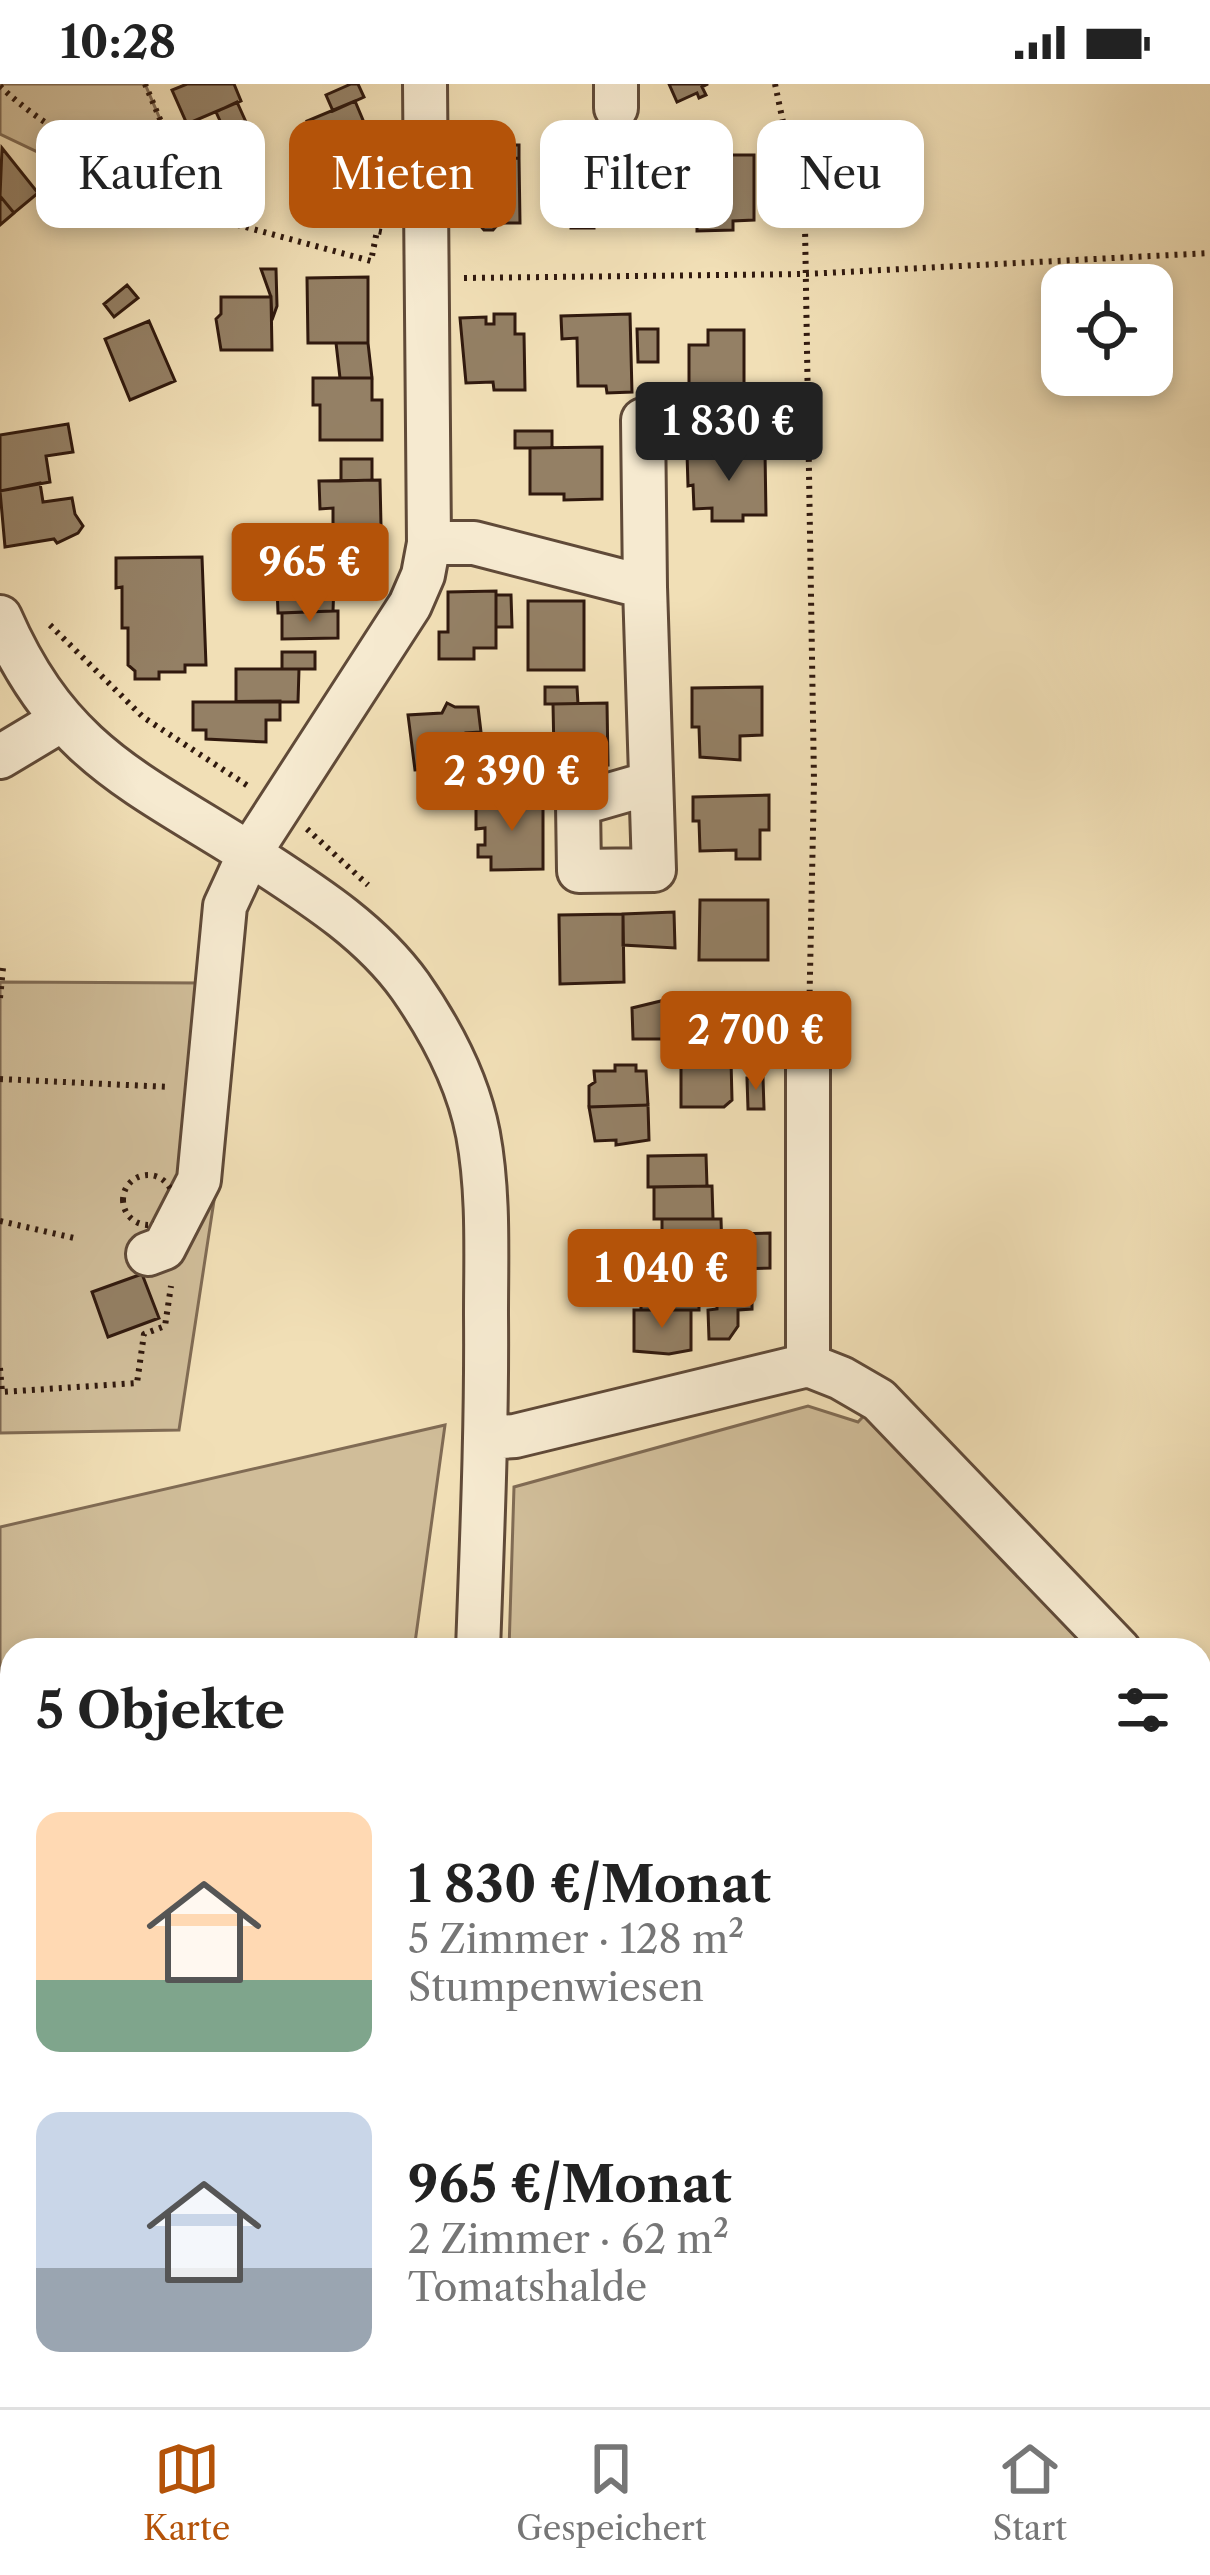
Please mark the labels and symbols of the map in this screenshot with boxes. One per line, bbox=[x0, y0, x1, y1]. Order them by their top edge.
pin: 1 830 € bbox=[618, 382, 840, 484]
pin: 965 € bbox=[226, 523, 394, 625]
pin: 2 390 € bbox=[401, 732, 623, 834]
pin: 2 700 € bbox=[645, 991, 867, 1093]
pin: 1 040 € bbox=[551, 1229, 773, 1331]

